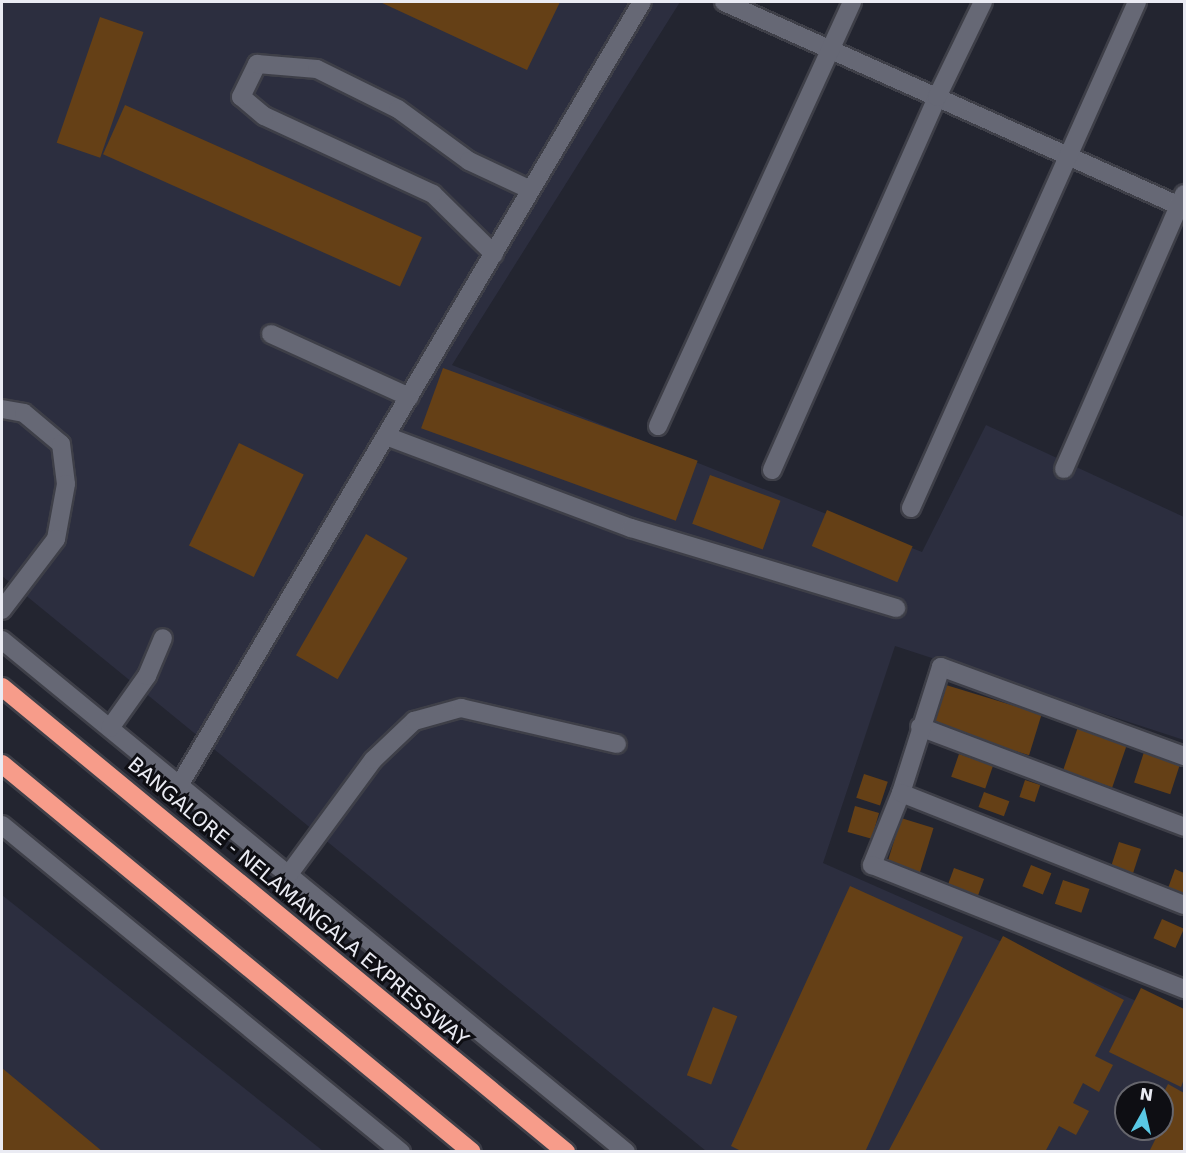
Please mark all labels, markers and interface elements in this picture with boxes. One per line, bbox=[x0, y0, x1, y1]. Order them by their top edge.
street label: BANGALORE - NELAMANGALA EXPRESSWAY bbox=[123, 752, 473, 1052]
north arrow bbox=[1114, 1081, 1174, 1141]
text: N bbox=[1138, 1084, 1154, 1105]

